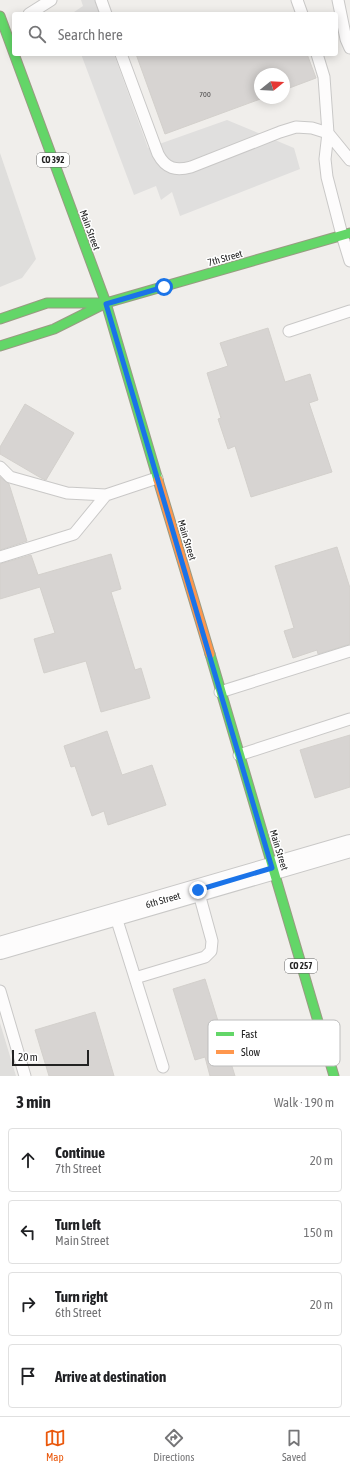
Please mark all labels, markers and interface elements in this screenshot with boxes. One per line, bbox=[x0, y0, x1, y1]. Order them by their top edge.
search box bbox=[12, 12, 338, 56]
icon: search bbox=[26, 23, 48, 45]
text: Search here bbox=[58, 26, 123, 43]
north arrow bbox=[254, 68, 290, 104]
house number: 700 bbox=[199, 90, 211, 99]
road number: CO 392 bbox=[37, 153, 69, 167]
street label: Main Street bbox=[78, 208, 102, 252]
street label: 7th Street bbox=[206, 248, 244, 268]
route start bbox=[155, 278, 173, 296]
street label: Main Street bbox=[176, 518, 198, 562]
street label: Main Street bbox=[268, 828, 290, 872]
route end bbox=[189, 881, 207, 899]
street label: 6th Street bbox=[144, 890, 182, 910]
road number: CO 257 bbox=[285, 959, 317, 973]
legend bbox=[208, 1020, 340, 1066]
text: Fast bbox=[241, 1028, 257, 1040]
text: Slow bbox=[241, 1046, 260, 1058]
scale bar bbox=[12, 1048, 89, 1067]
text: 20 m bbox=[18, 1051, 38, 1063]
text: 3 min bbox=[16, 1092, 51, 1112]
text: Walk · 190 m bbox=[274, 1095, 334, 1110]
text: Continue bbox=[55, 1144, 105, 1161]
icon: ahead bbox=[17, 1149, 39, 1171]
text: 20 m bbox=[310, 1153, 333, 1168]
text: 7th Street bbox=[55, 1161, 101, 1176]
text: Turn left bbox=[55, 1216, 101, 1233]
icon: left bbox=[17, 1221, 39, 1243]
text: 150 m bbox=[304, 1225, 333, 1240]
text: Main Street bbox=[55, 1233, 109, 1248]
text: Turn right bbox=[55, 1288, 108, 1305]
icon: right bbox=[17, 1293, 39, 1315]
text: 20 m bbox=[310, 1297, 333, 1312]
text: 6th Street bbox=[55, 1305, 101, 1320]
icon: arrive bbox=[17, 1365, 39, 1387]
text: Arrive at destination bbox=[55, 1368, 166, 1385]
tab: Map bbox=[44, 1427, 66, 1463]
tab: Directions bbox=[153, 1427, 194, 1463]
tab: Saved bbox=[282, 1427, 306, 1463]

